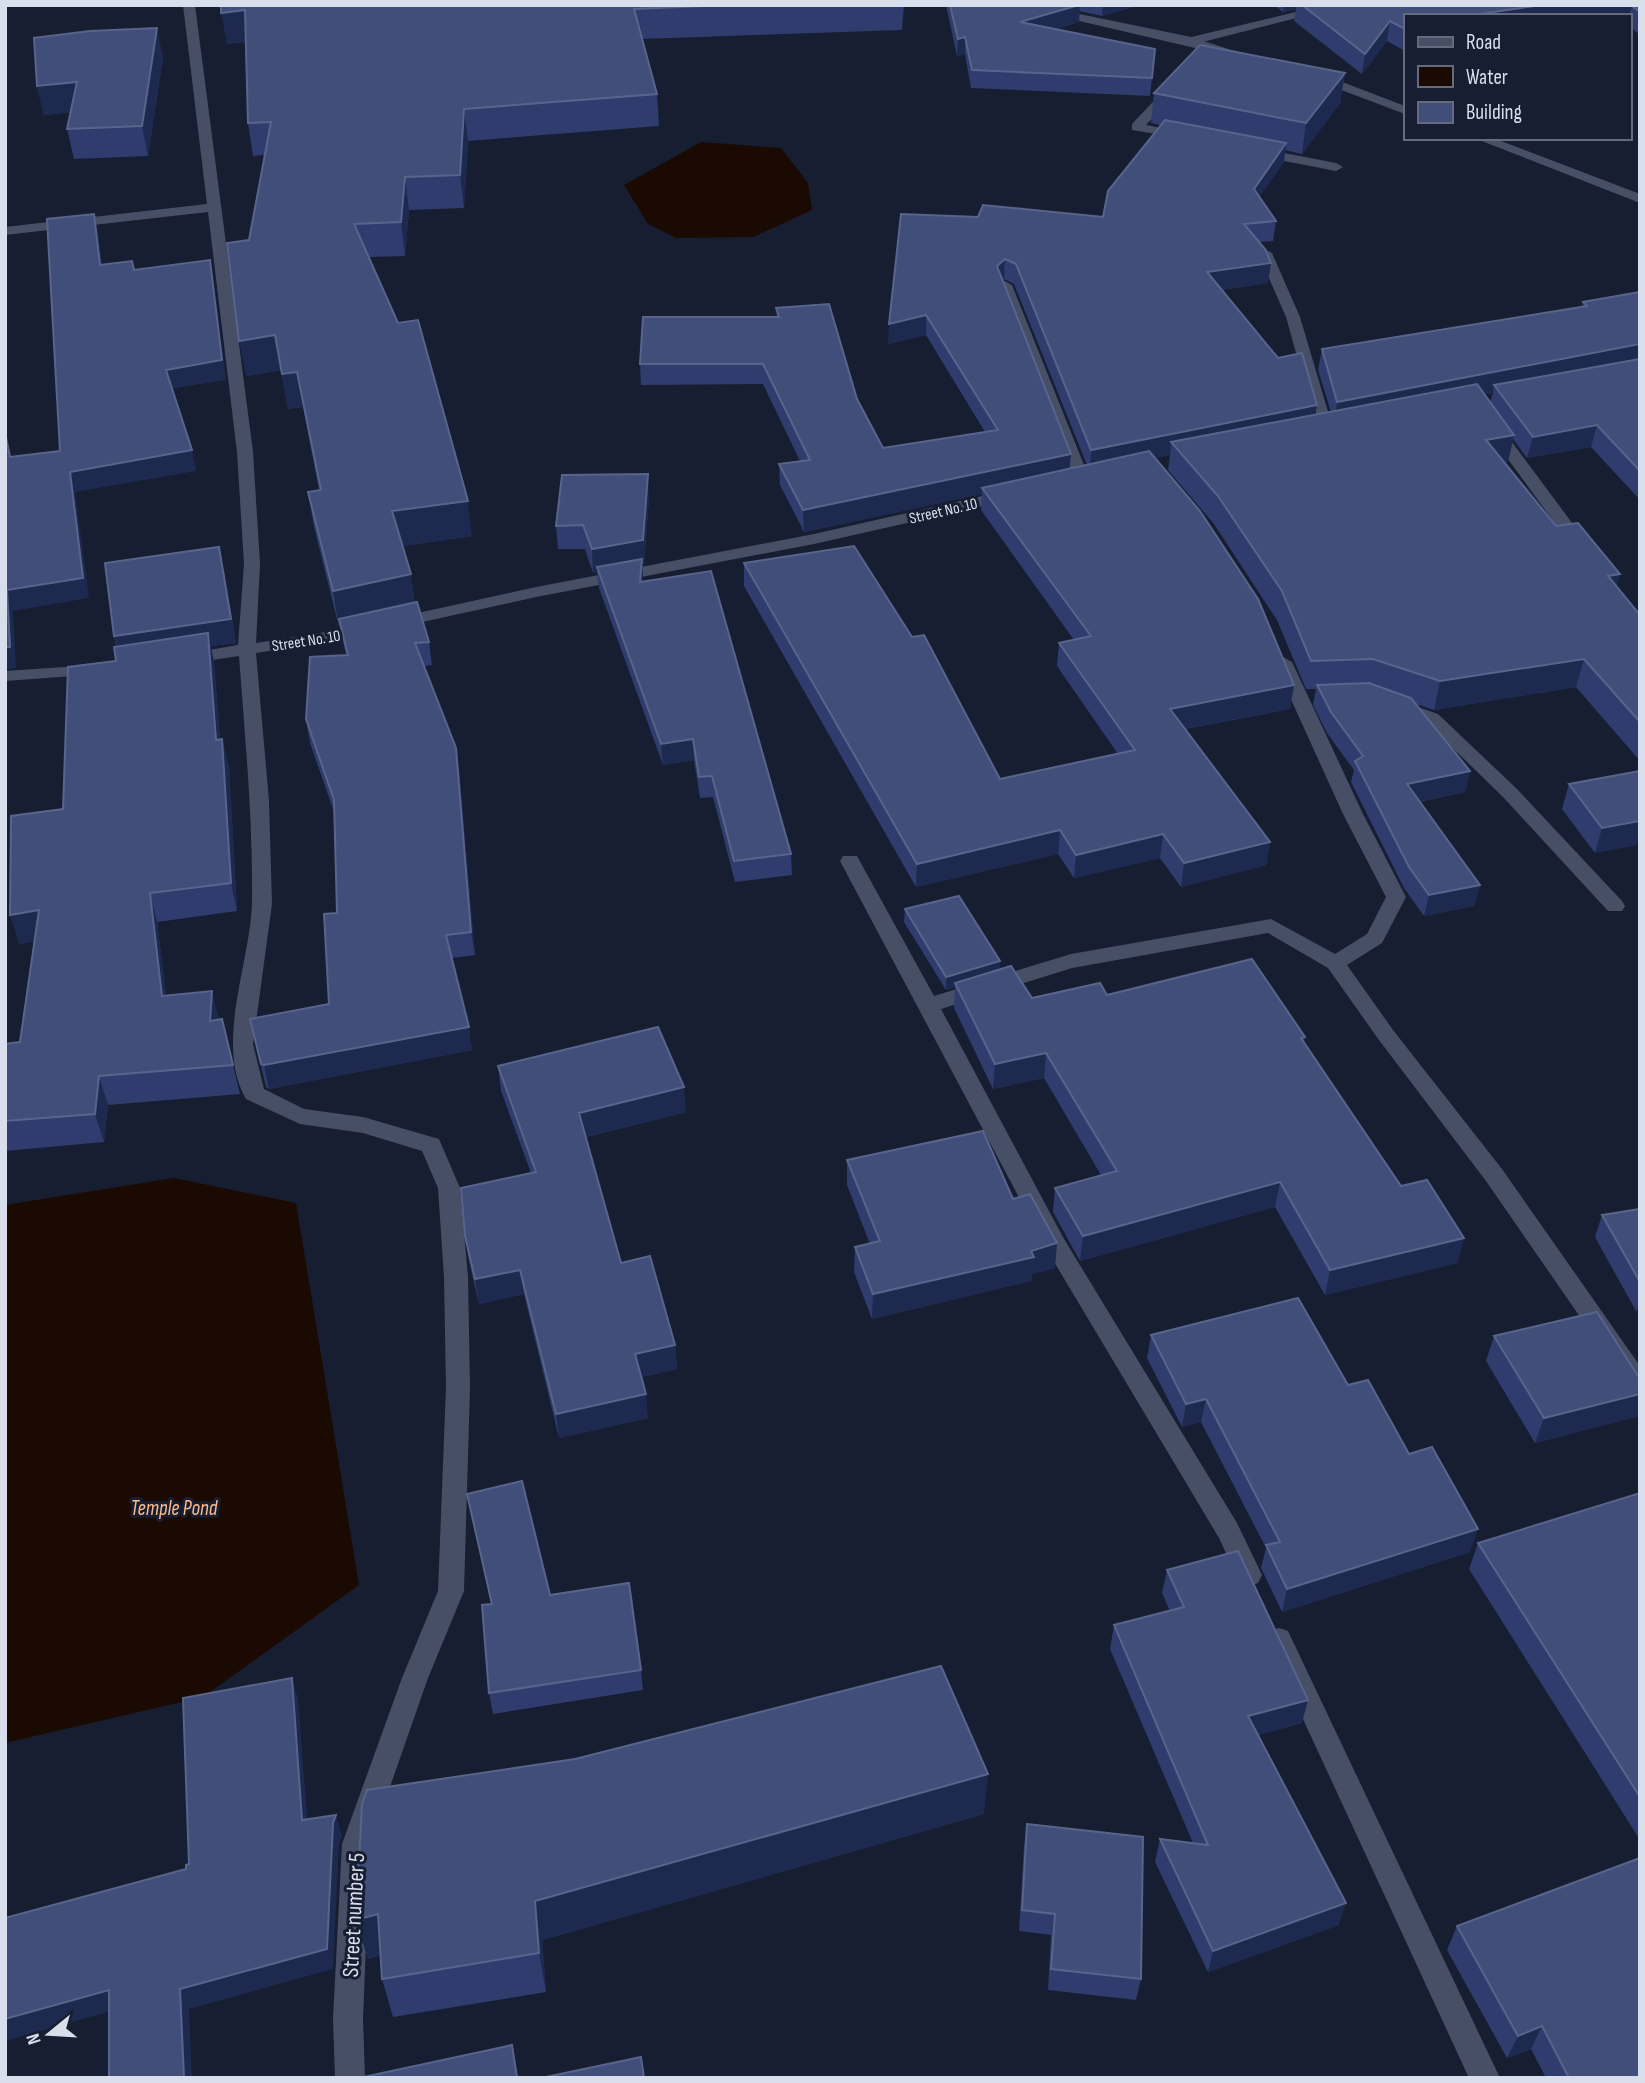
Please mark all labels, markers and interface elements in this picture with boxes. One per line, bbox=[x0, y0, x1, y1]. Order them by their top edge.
legend bbox=[1404, 14, 1631, 140]
text: Road bbox=[1466, 30, 1501, 55]
text: Water bbox=[1466, 65, 1508, 90]
text: Building bbox=[1466, 100, 1522, 125]
street label: Street No. 10 bbox=[907, 494, 979, 529]
street label: Street No. 10 bbox=[271, 627, 342, 656]
water label: Temple Pond bbox=[131, 1496, 219, 1521]
street label: Street number 5 bbox=[337, 1852, 371, 1978]
north arrow bbox=[14, 1999, 84, 2069]
text: N bbox=[22, 2030, 47, 2047]

